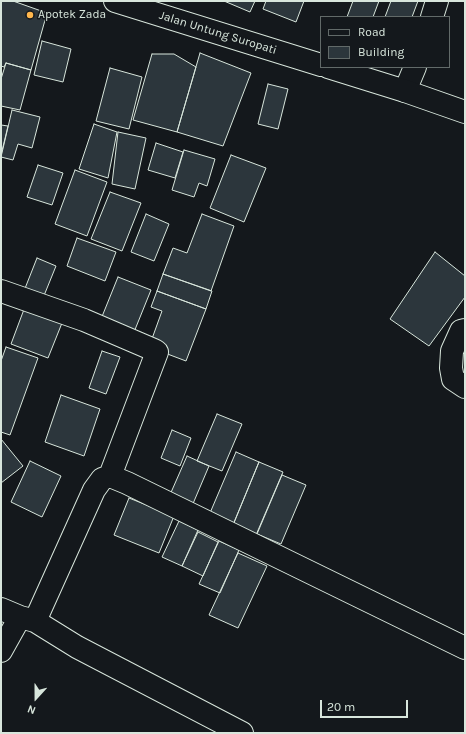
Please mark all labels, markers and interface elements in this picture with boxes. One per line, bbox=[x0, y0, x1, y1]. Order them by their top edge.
place label: Apotek Zada bbox=[38, 8, 106, 22]
street label: Jalan Untung Suropati bbox=[157, 8, 279, 58]
marker: Apotek Zada bbox=[25, 10, 35, 20]
legend bbox=[320, 16, 450, 68]
text: Road bbox=[358, 25, 386, 39]
text: Building bbox=[358, 45, 404, 59]
north arrow bbox=[16, 678, 56, 718]
scale bar bbox=[322, 692, 410, 718]
text: 20 m bbox=[327, 700, 355, 714]
text: N bbox=[26, 702, 38, 717]

